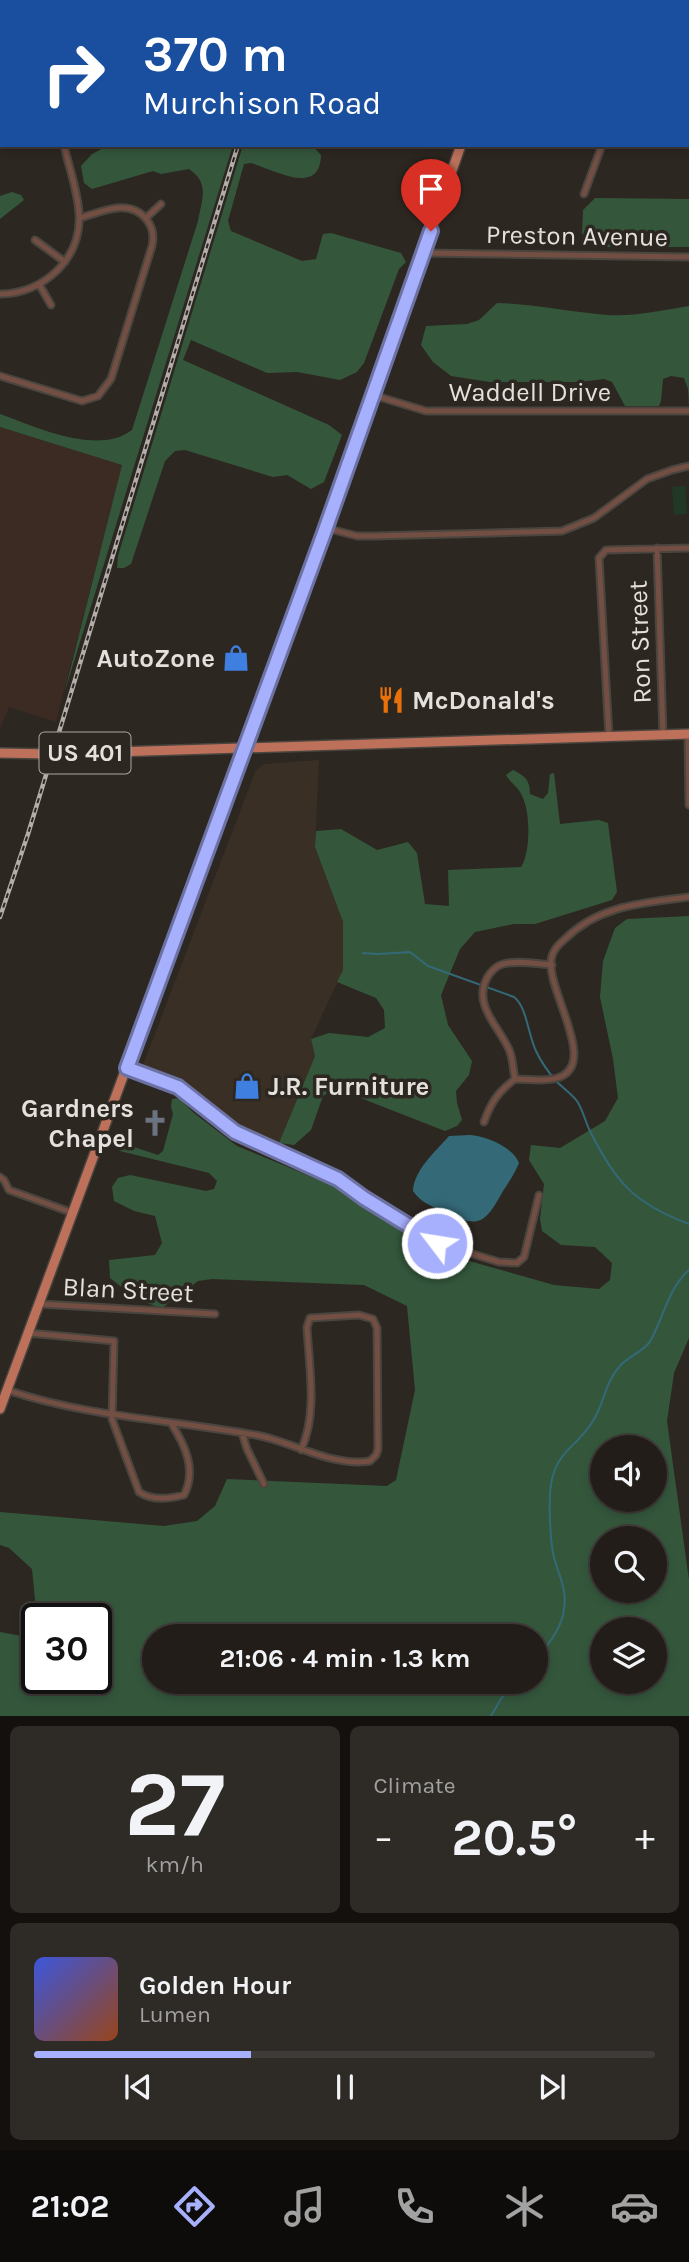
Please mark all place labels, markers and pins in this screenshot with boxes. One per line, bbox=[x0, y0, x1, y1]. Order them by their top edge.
pin bbox=[401, 159, 461, 231]
place label: AutoZone bbox=[96, 643, 215, 674]
shop icon: AutoZone bbox=[221, 643, 251, 673]
restaurant icon: McDonald's bbox=[376, 685, 406, 715]
place label: McDonald's bbox=[412, 685, 555, 716]
shop icon: J.R. Furniture bbox=[232, 1071, 262, 1101]
place label: J.R. Furniture bbox=[268, 1071, 429, 1102]
place label: Gardners Chapel bbox=[21, 1093, 134, 1154]
church icon: Gardners Chapel bbox=[140, 1108, 170, 1138]

